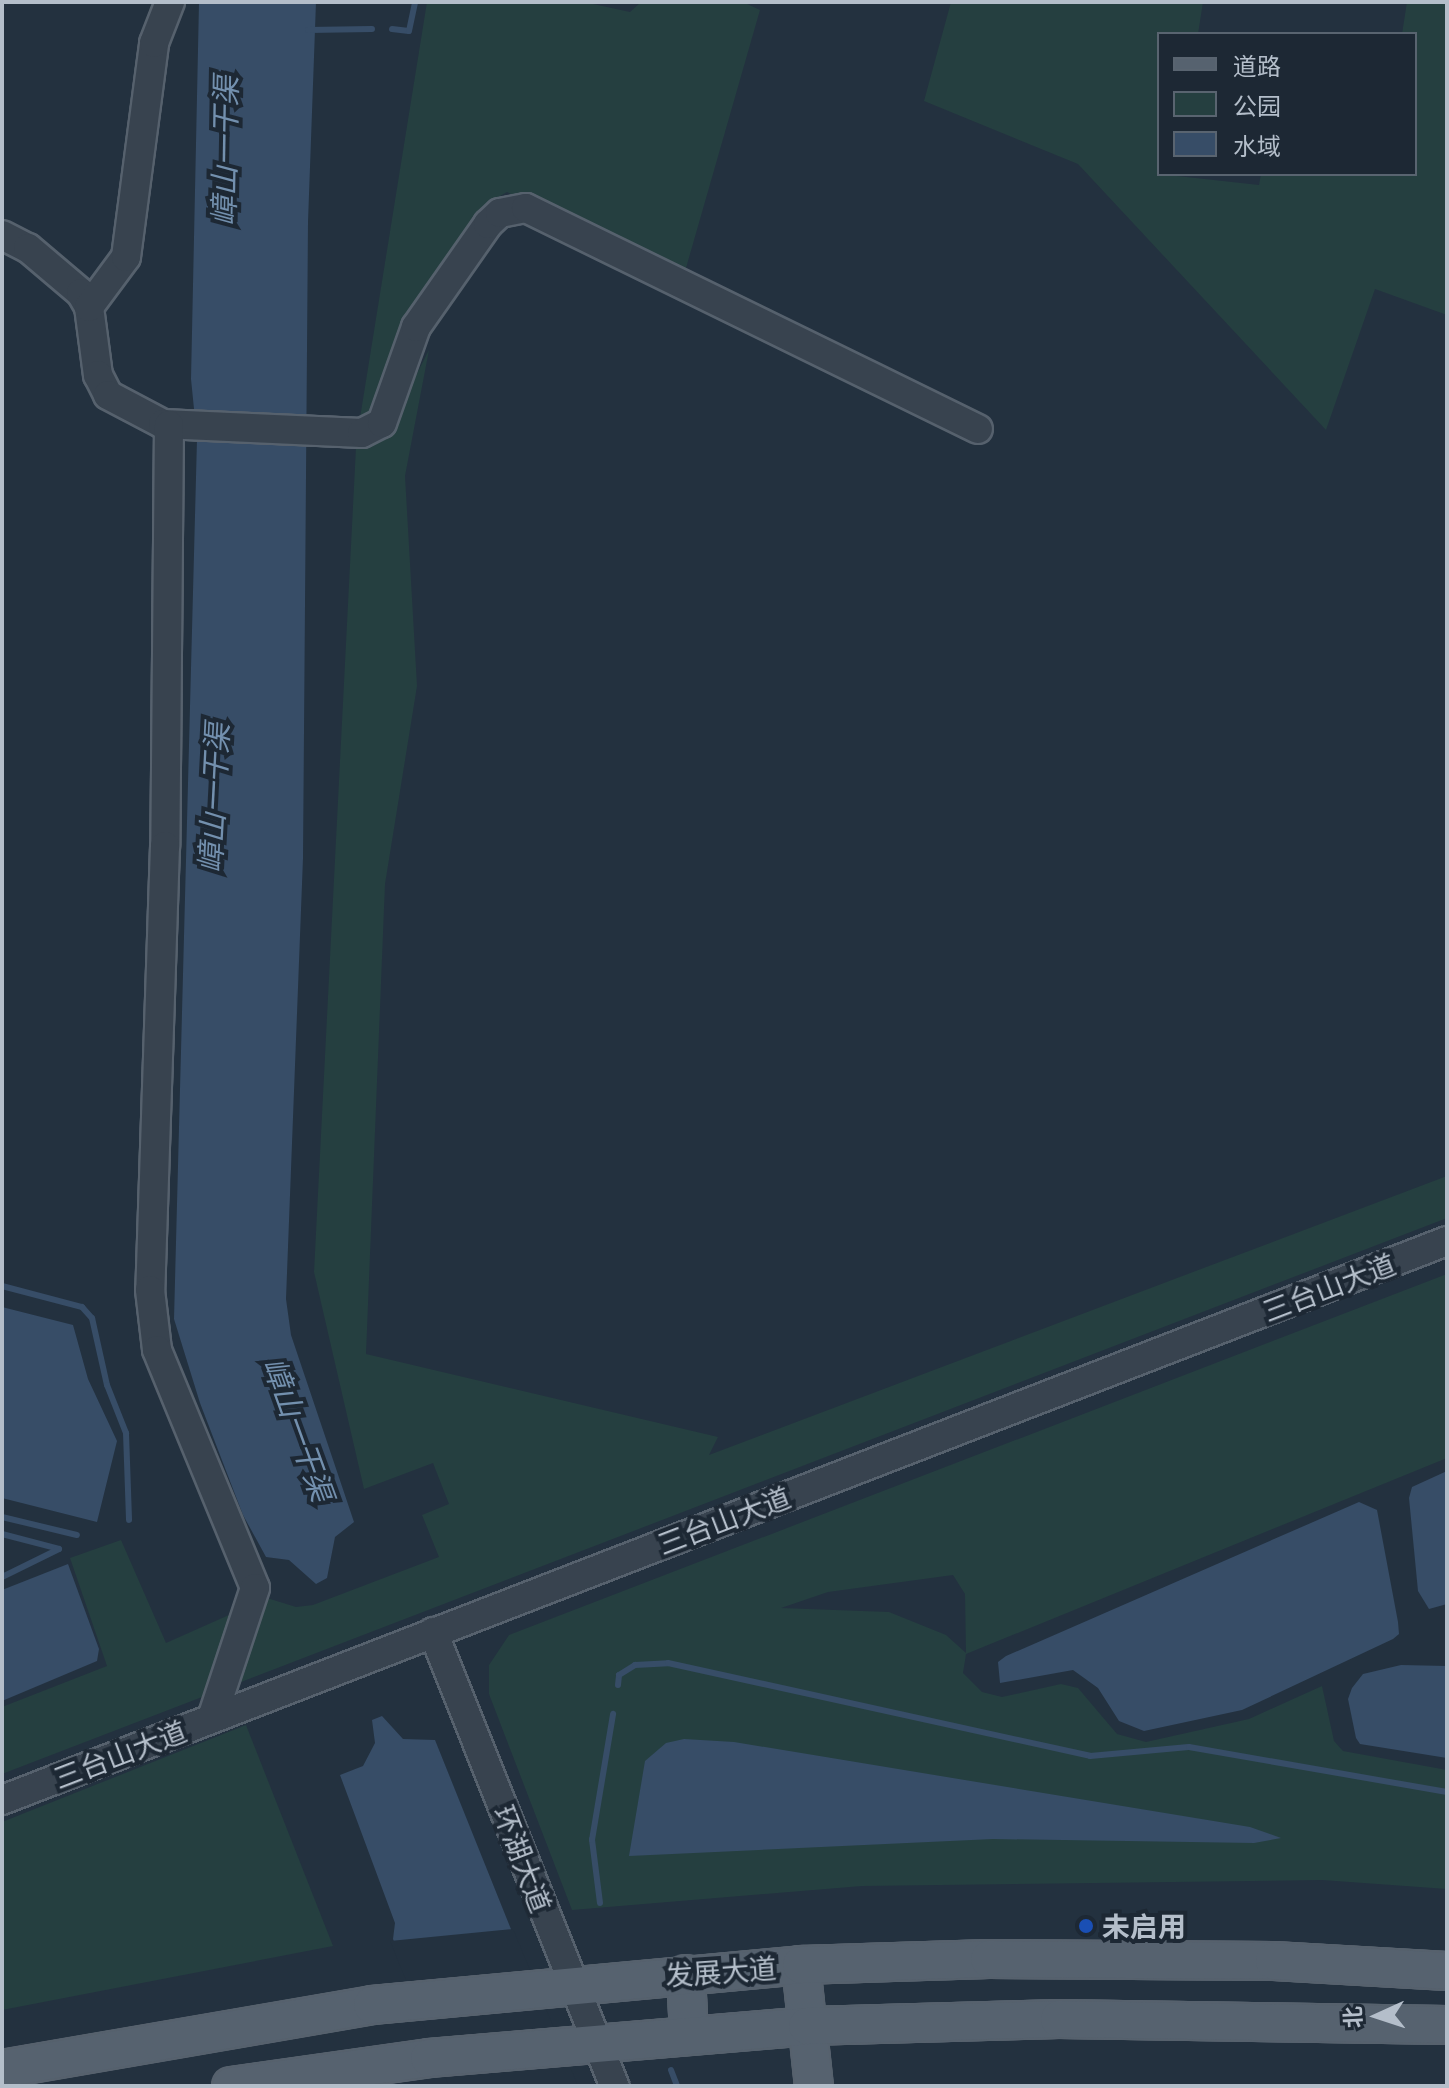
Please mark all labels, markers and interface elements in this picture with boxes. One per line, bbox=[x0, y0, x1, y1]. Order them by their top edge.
legend bbox=[1157, 32, 1417, 176]
text: 道路 bbox=[1233, 51, 1281, 80]
water label: 嶂山一干渠 bbox=[205, 76, 243, 226]
text: 公园 bbox=[1233, 91, 1281, 120]
text: 水域 bbox=[1233, 131, 1281, 160]
water label: 嶂山一干渠 bbox=[191, 722, 235, 874]
street label: 三台山大道 bbox=[1258, 1246, 1400, 1328]
water label: 嶂山一干渠 bbox=[256, 1352, 342, 1506]
street label: 三台山大道 bbox=[653, 1479, 795, 1561]
street label: 三台山大道 bbox=[49, 1713, 191, 1795]
street label: 环湖大道 bbox=[487, 1801, 559, 1917]
place label: 未启用 bbox=[1102, 1909, 1186, 1943]
marker: 未启用 bbox=[1077, 1917, 1095, 1935]
street label: 发展大道 bbox=[664, 1950, 778, 1992]
north arrow bbox=[1337, 1976, 1417, 2056]
text: 北 bbox=[1338, 2006, 1367, 2029]

